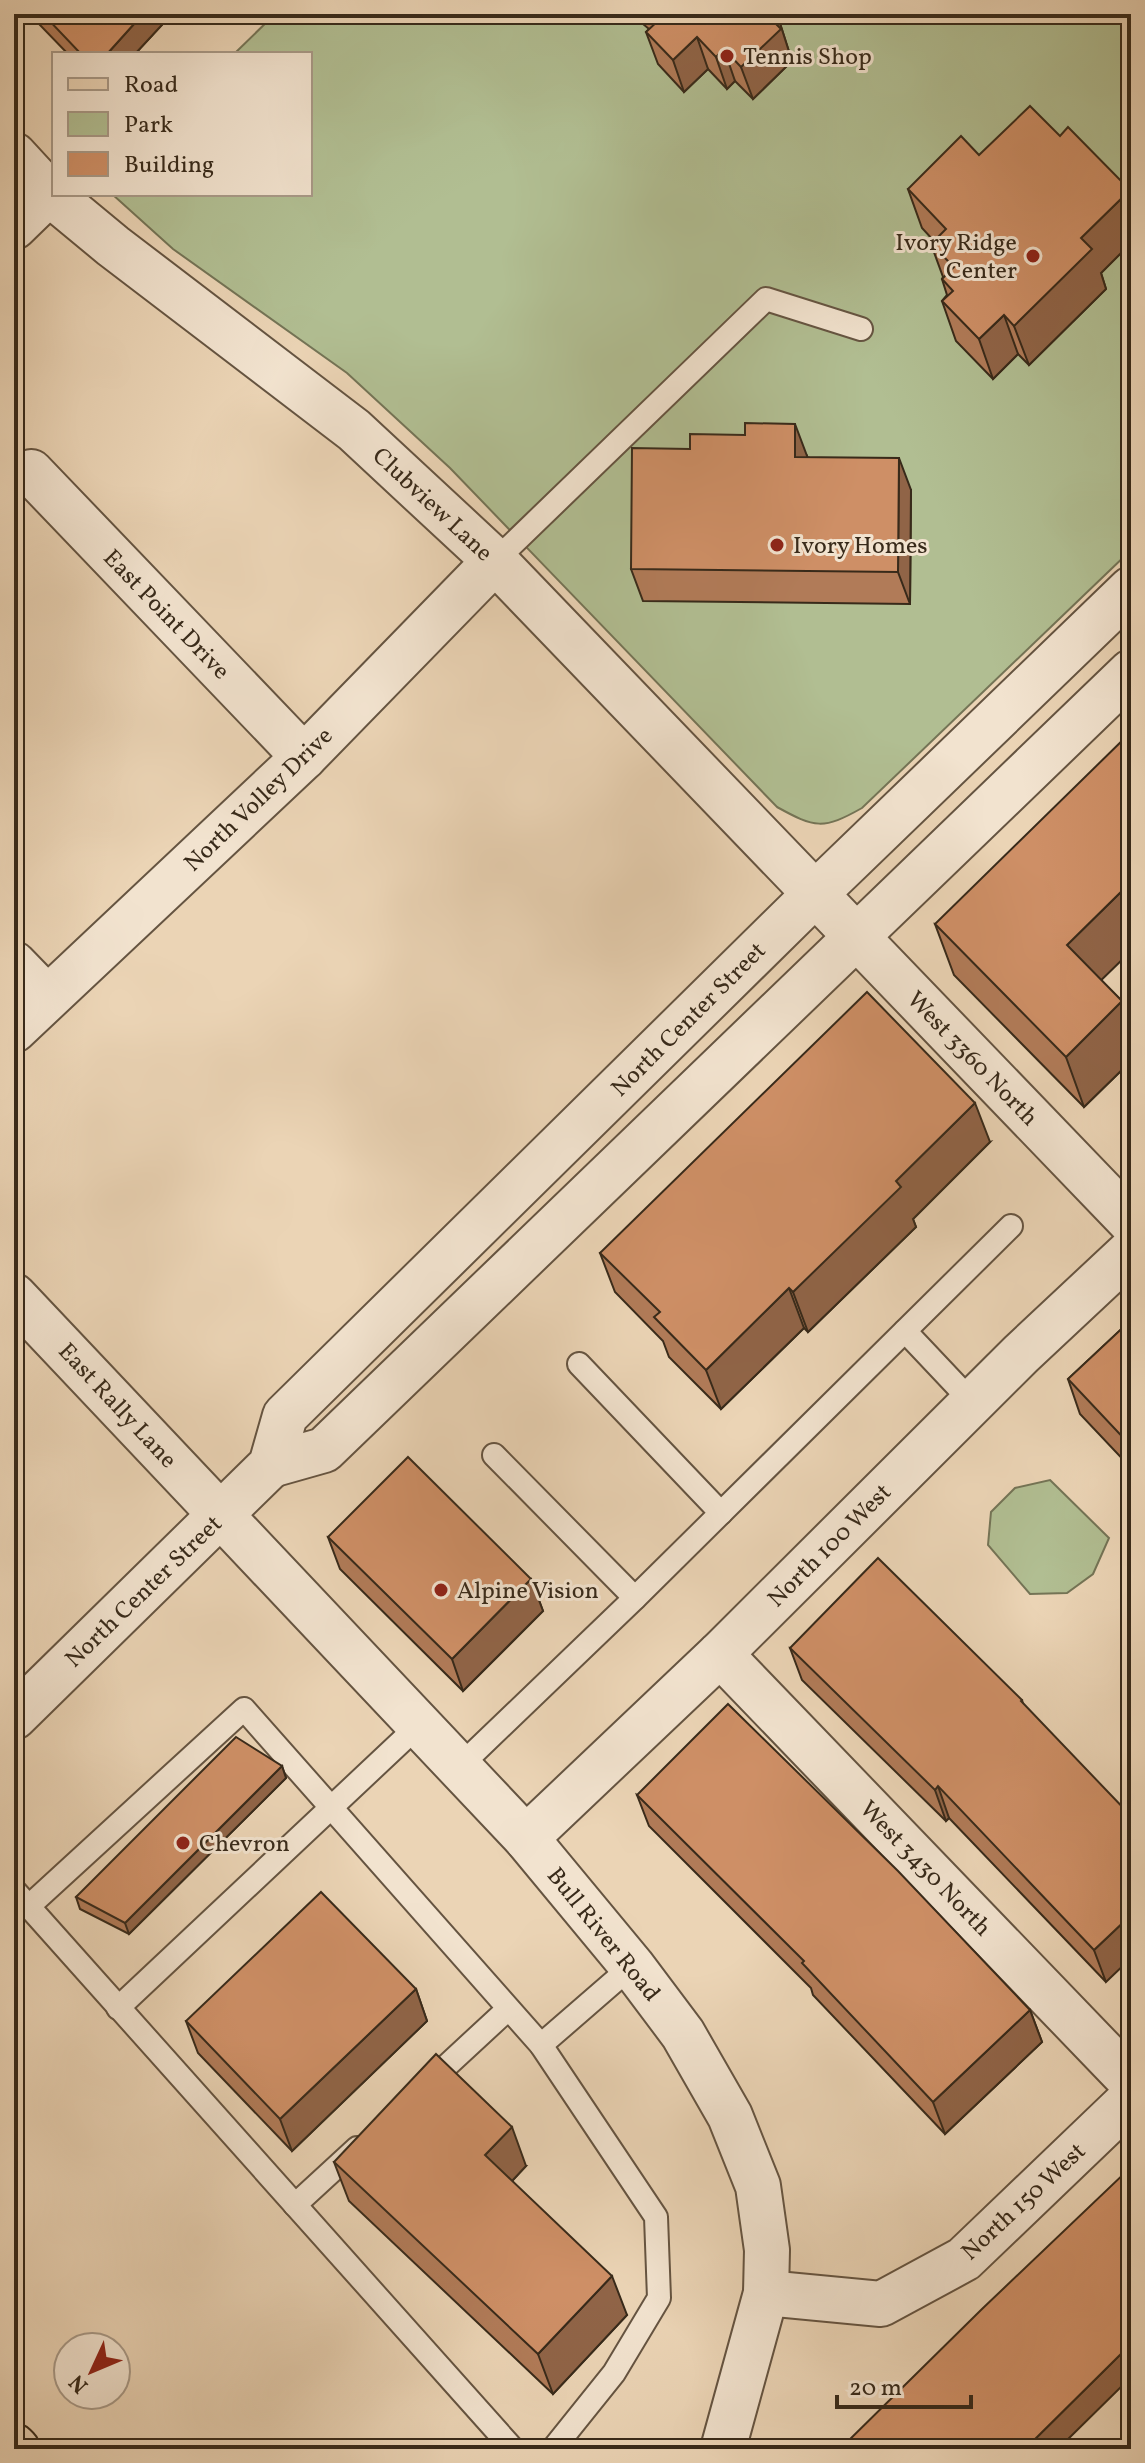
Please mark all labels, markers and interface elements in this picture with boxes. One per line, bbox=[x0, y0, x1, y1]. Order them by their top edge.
place label: Tennis Shop bbox=[743, 41, 872, 75]
marker: Tennis Shop bbox=[718, 47, 736, 65]
legend bbox=[52, 52, 312, 196]
text: Road bbox=[124, 69, 178, 103]
text: Park bbox=[124, 109, 173, 143]
text: Building bbox=[124, 149, 214, 183]
place label: Ivory Ridge Center bbox=[895, 227, 1017, 289]
marker: Ivory Ridge Center bbox=[1024, 247, 1042, 265]
street label: Clubview Lane bbox=[364, 440, 500, 570]
place label: Ivory Homes bbox=[793, 530, 928, 564]
marker: Ivory Homes bbox=[768, 536, 786, 554]
street label: East Point Drive bbox=[94, 543, 237, 688]
street label: North Volley Drive bbox=[177, 720, 341, 881]
street label: North Center Street bbox=[604, 935, 775, 1106]
street label: West 3360 North bbox=[898, 984, 1045, 1135]
street label: East Rally Lane bbox=[49, 1336, 184, 1477]
street label: North 100 West bbox=[761, 1477, 900, 1616]
street label: North Center Street bbox=[58, 1508, 231, 1677]
place label: Alpine Vision bbox=[457, 1575, 599, 1609]
marker: Alpine Vision bbox=[432, 1581, 450, 1599]
street label: West 3430 North bbox=[851, 1794, 998, 1945]
place label: Chevron bbox=[199, 1828, 290, 1862]
marker: Chevron bbox=[174, 1834, 192, 1852]
street label: Bull River Road bbox=[538, 1861, 667, 2010]
street label: North 150 West bbox=[955, 2136, 1094, 2269]
north arrow bbox=[52, 2331, 132, 2411]
scale bar bbox=[837, 2359, 971, 2409]
text: N bbox=[63, 2367, 96, 2400]
text: 20 m bbox=[849, 2372, 902, 2406]

